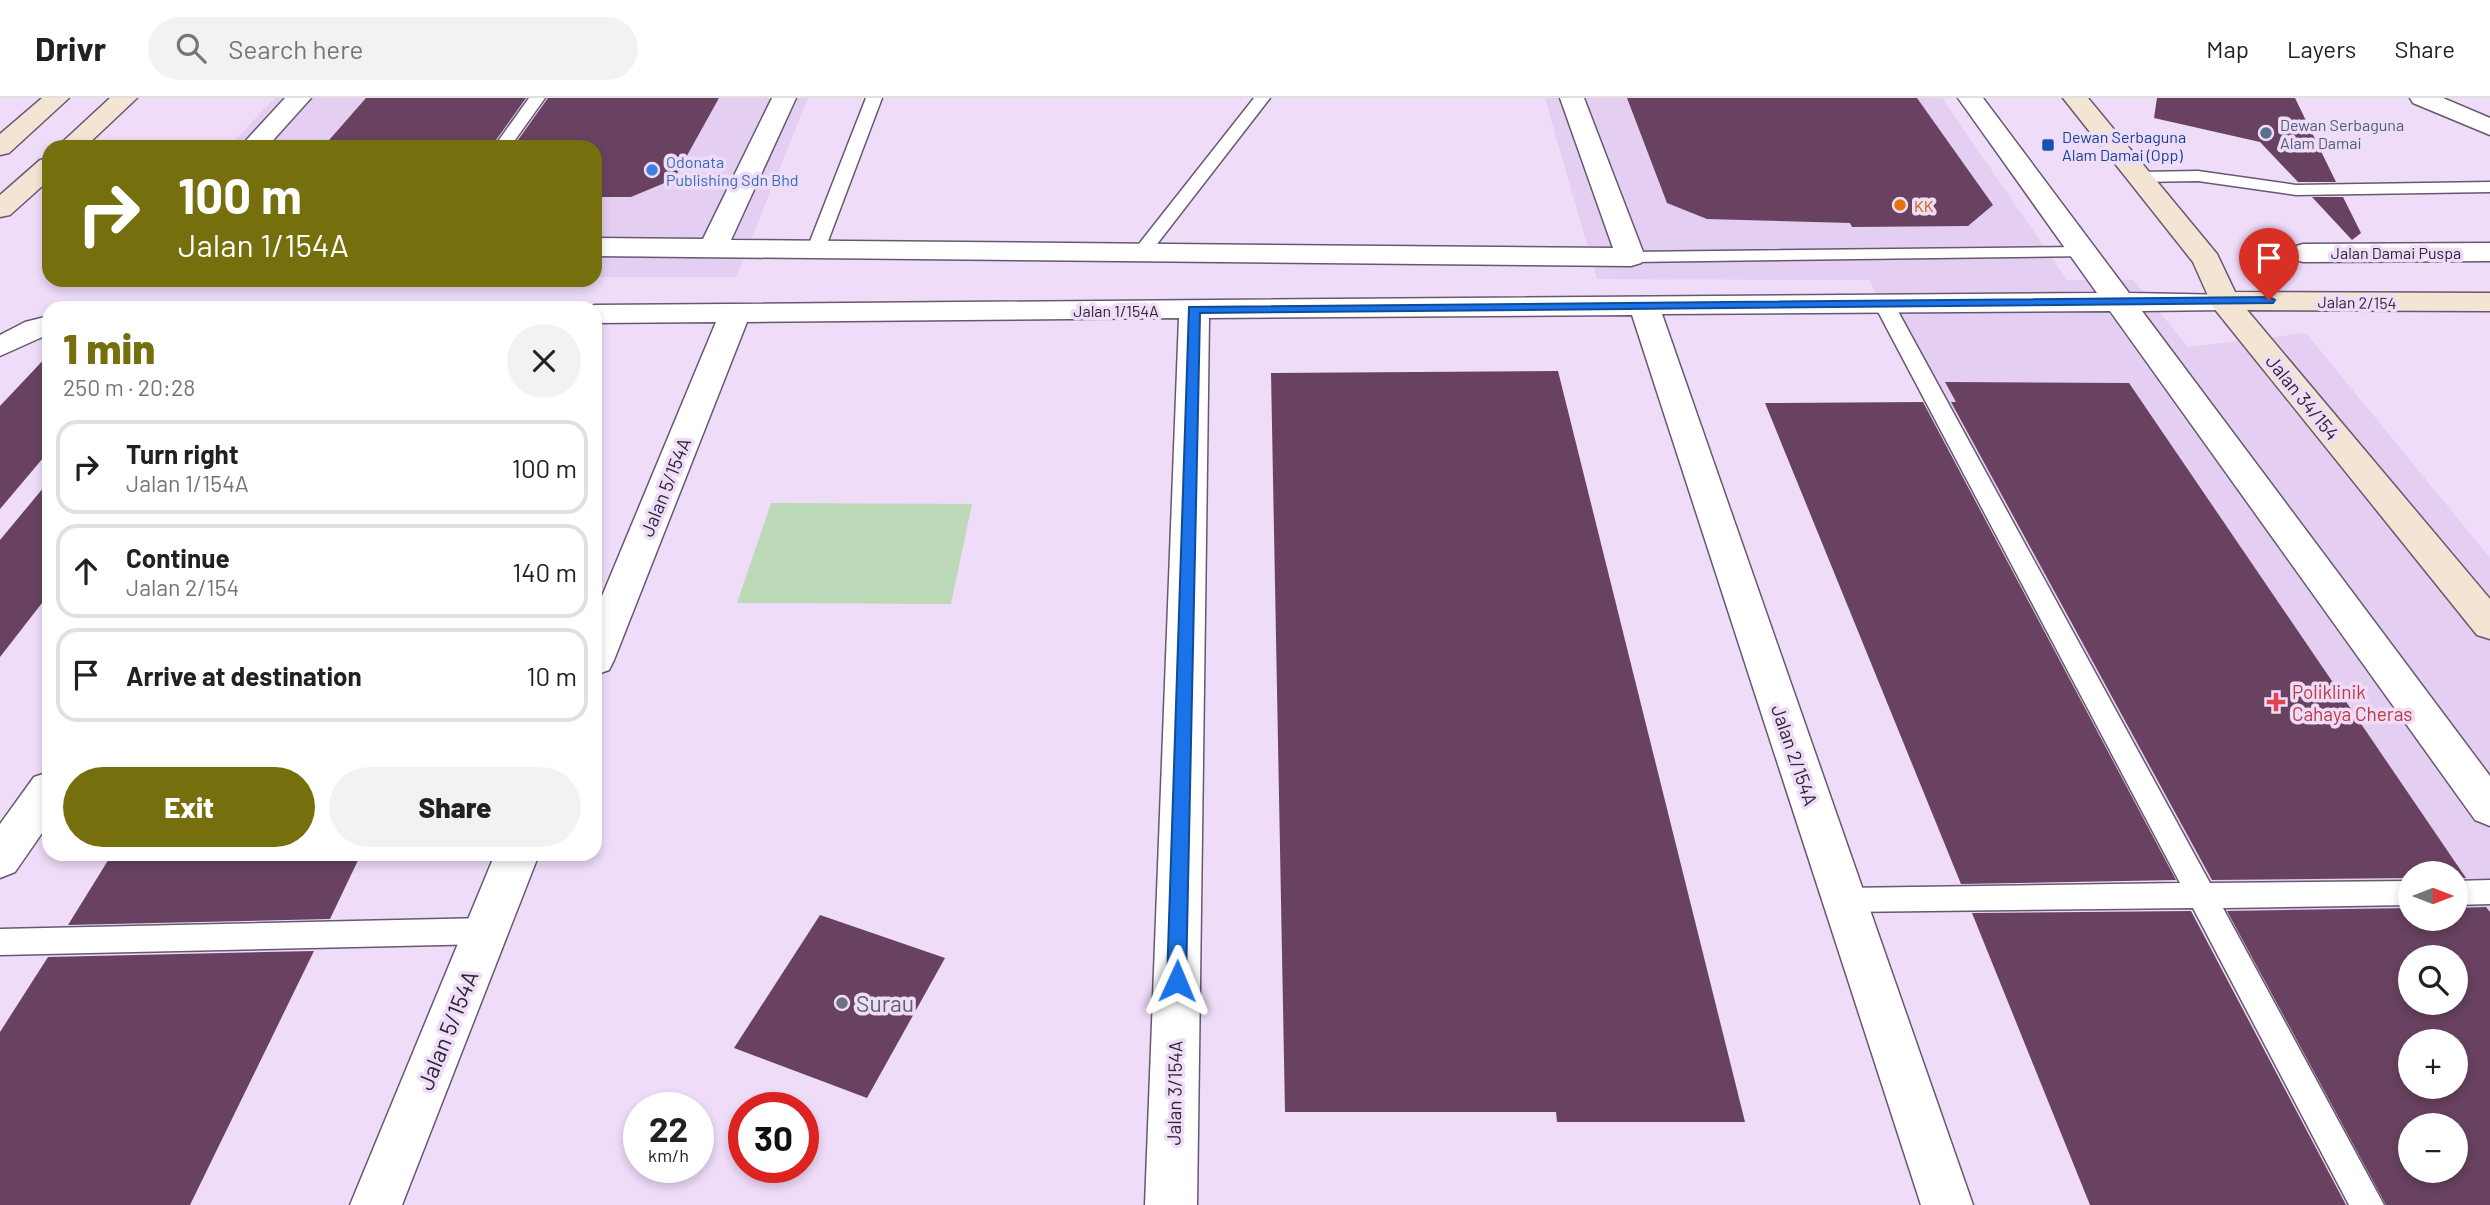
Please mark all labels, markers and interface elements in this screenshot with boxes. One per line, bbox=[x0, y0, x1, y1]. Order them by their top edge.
search box bbox=[148, 17, 638, 80]
text: Drivr bbox=[35, 28, 106, 68]
icon: search bbox=[172, 29, 210, 67]
text: Search here bbox=[228, 33, 363, 64]
text: Map bbox=[2206, 34, 2249, 63]
text: Layers bbox=[2287, 34, 2356, 63]
text: Share bbox=[2394, 34, 2455, 63]
place label: Dewan Serbaguna Alam Damai bbox=[2280, 115, 2404, 152]
marker: Dewan Serbaguna Alam Damai bbox=[2258, 125, 2274, 141]
place label: Dewan Serbaguna Alam Damai (Opp) bbox=[2062, 127, 2186, 164]
marker: Dewan Serbaguna Alam Damai (Opp) bbox=[2040, 137, 2056, 153]
place label: Odonata Publishing Sdn Bhd bbox=[666, 152, 799, 189]
marker: Odonata Publishing Sdn Bhd bbox=[644, 162, 660, 178]
text: 100 m bbox=[178, 165, 302, 224]
icon: right bbox=[63, 168, 154, 259]
place label: KK bbox=[1914, 196, 1934, 215]
marker: KK bbox=[1892, 197, 1908, 213]
text: Jalan 1/154A bbox=[178, 225, 349, 263]
pin bbox=[2239, 228, 2299, 300]
icon: arrive bbox=[2250, 239, 2288, 277]
street label: Jalan Damai Puspa bbox=[2331, 243, 2461, 262]
street label: Jalan 2/154 bbox=[2317, 292, 2397, 312]
street label: Jalan 1/154A bbox=[1073, 301, 1159, 320]
text: 1 min bbox=[63, 322, 155, 372]
button: close bbox=[507, 324, 581, 398]
street label: Jalan 34/154 bbox=[2261, 350, 2345, 444]
text: 250 m · 20:28 bbox=[63, 373, 195, 401]
street label: Jalan 5/154A bbox=[635, 434, 695, 540]
text: Turn right bbox=[126, 438, 239, 469]
icon: right bbox=[67, 448, 105, 486]
text: 100 m bbox=[512, 452, 577, 483]
text: Jalan 1/154A bbox=[126, 469, 249, 497]
text: Continue bbox=[126, 542, 230, 573]
icon: ahead bbox=[67, 552, 105, 590]
text: 140 m bbox=[512, 556, 577, 587]
text: Jalan 2/154 bbox=[126, 573, 239, 601]
icon: arrive bbox=[67, 656, 105, 694]
text: Arrive at destination bbox=[126, 660, 362, 691]
text: 10 m bbox=[527, 660, 577, 691]
place label: Poliklinik Cahaya Cheras bbox=[2292, 680, 2413, 725]
marker: Poliklinik Cahaya Cheras bbox=[2266, 692, 2286, 712]
street label: Jalan 2/154A bbox=[1767, 702, 1823, 808]
button: Exit bbox=[63, 767, 315, 847]
button: Share bbox=[329, 767, 581, 847]
north arrow bbox=[2398, 861, 2468, 931]
map controls bbox=[2398, 861, 2468, 1183]
position arrow bbox=[1140, 944, 1214, 1018]
button: search bbox=[2398, 945, 2468, 1015]
street label: Jalan 5/154A bbox=[410, 966, 484, 1094]
place label: Surau bbox=[856, 989, 914, 1017]
marker: Surau bbox=[834, 995, 850, 1011]
button: + bbox=[2398, 1029, 2468, 1099]
street label: Jalan 3/154A bbox=[1162, 1041, 1186, 1145]
speed limit sign: 30 bbox=[728, 1092, 819, 1183]
text: 22 bbox=[649, 1107, 688, 1149]
button: − bbox=[2398, 1113, 2468, 1183]
text: km/h bbox=[648, 1144, 689, 1166]

